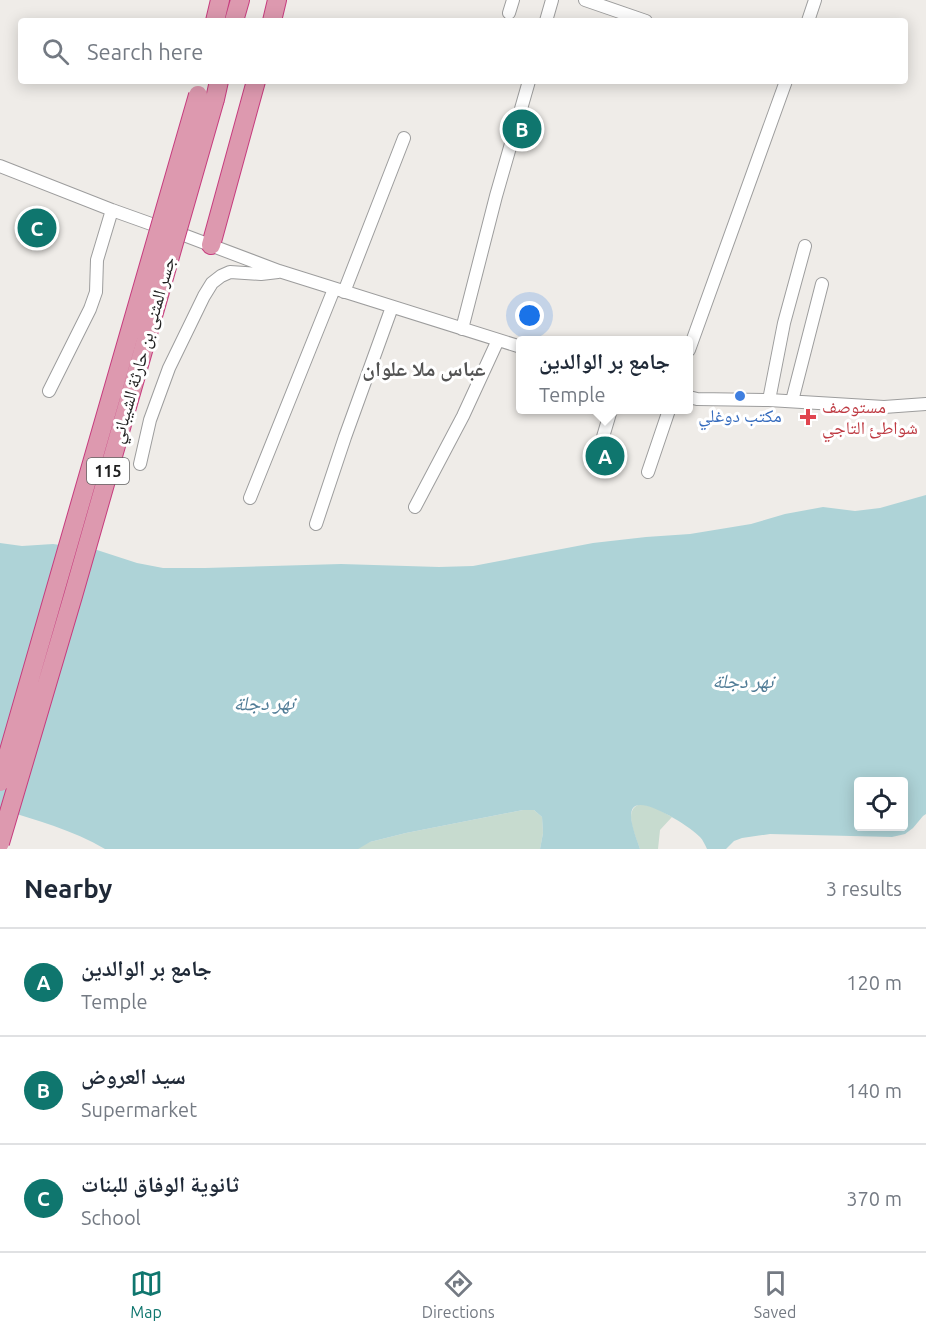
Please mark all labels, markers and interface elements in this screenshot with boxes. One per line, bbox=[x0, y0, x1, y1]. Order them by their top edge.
search box bbox=[18, 18, 908, 84]
icon: search bbox=[39, 35, 72, 68]
text: Search here bbox=[87, 39, 203, 64]
pin: B bbox=[502, 106, 542, 152]
pin: C bbox=[18, 206, 57, 250]
street label: جسر المثنى بن حارثة الشيباني bbox=[106, 254, 184, 447]
your location bbox=[515, 301, 544, 330]
popup bbox=[516, 336, 693, 414]
text: جامع بر الوالدين bbox=[539, 348, 670, 373]
district label: عباس ملا علوان bbox=[362, 356, 486, 382]
text: Temple bbox=[539, 383, 606, 406]
marker: مكتب دوغلي bbox=[733, 389, 747, 403]
place label: مستوصف شواطئ التاجي bbox=[822, 396, 918, 443]
place label: مكتب دوغلي bbox=[698, 405, 782, 431]
marker: مستوصف شواطئ التاجي bbox=[799, 408, 817, 426]
pin: A bbox=[586, 434, 624, 478]
road number: 115 bbox=[87, 458, 129, 484]
water label: نهر دجلة bbox=[713, 669, 776, 693]
water label: نهر دجلة bbox=[233, 690, 297, 716]
map controls bbox=[854, 777, 908, 831]
button: locate bbox=[854, 777, 908, 831]
text: Nearby bbox=[24, 874, 112, 903]
text: 3 results bbox=[826, 877, 902, 900]
text: جامع بر الوالدين bbox=[81, 955, 212, 980]
text: A bbox=[36, 971, 51, 994]
text: 120 m bbox=[846, 971, 902, 994]
text: Temple bbox=[81, 990, 147, 1013]
text: سيد العروض bbox=[81, 1063, 186, 1088]
text: B bbox=[37, 1079, 50, 1102]
text: 140 m bbox=[846, 1079, 902, 1102]
text: Supermarket bbox=[81, 1098, 197, 1121]
text: ثانوية الوفاق للبنات bbox=[81, 1171, 239, 1196]
text: C bbox=[37, 1187, 50, 1210]
text: 370 m bbox=[846, 1187, 902, 1210]
text: School bbox=[81, 1206, 141, 1229]
tab: Map bbox=[130, 1267, 163, 1321]
tab: Directions bbox=[422, 1267, 495, 1321]
tab: Saved bbox=[754, 1267, 796, 1321]

